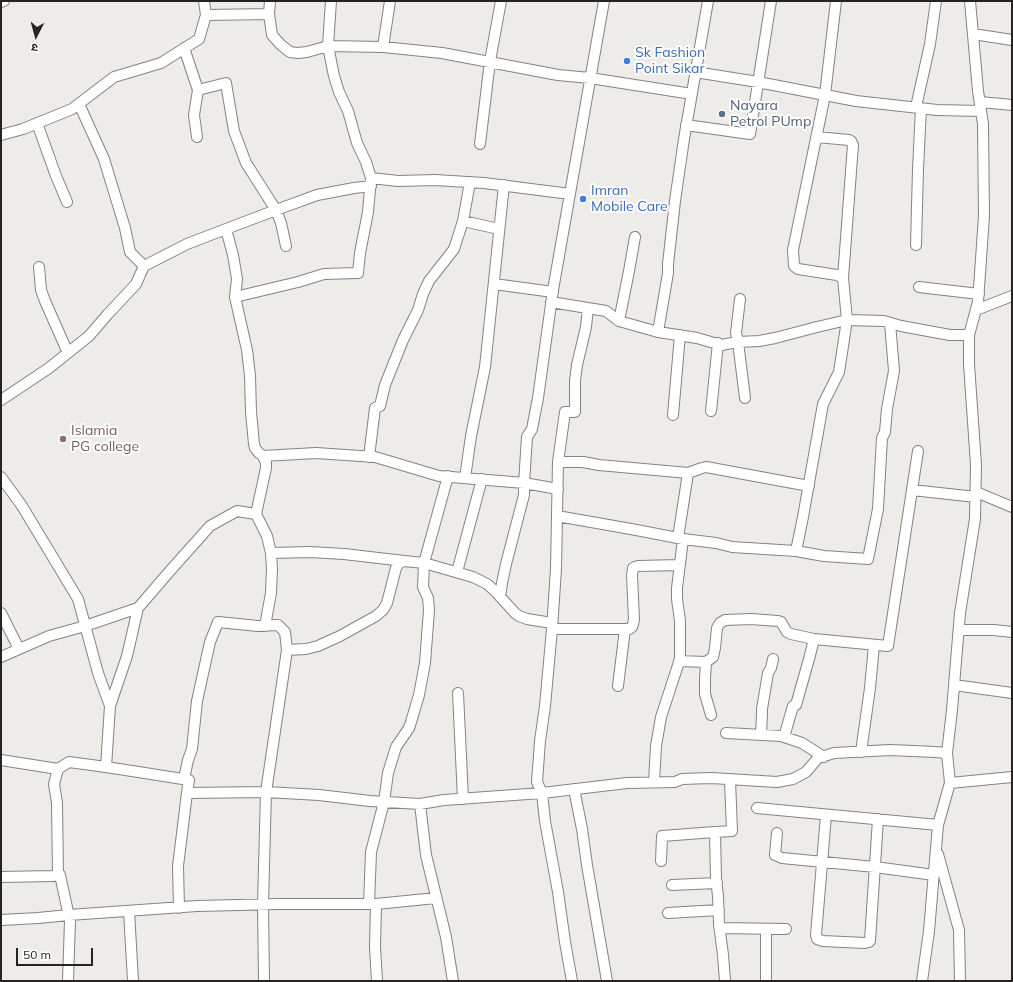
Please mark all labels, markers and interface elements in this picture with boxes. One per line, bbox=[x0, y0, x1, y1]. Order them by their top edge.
north arrow bbox=[16, 16, 56, 56]
text: उ bbox=[31, 41, 39, 55]
place label: Sk Fashion Point Sikar bbox=[635, 45, 705, 78]
marker: Sk Fashion Point Sikar bbox=[622, 56, 632, 66]
place label: Nayara Petrol PUmp bbox=[730, 98, 811, 130]
marker: Nayara Petrol PUmp bbox=[717, 109, 727, 119]
place label: Imran Mobile Care bbox=[591, 183, 668, 216]
marker: Imran Mobile Care bbox=[578, 194, 588, 204]
place label: Islamia PG college bbox=[71, 423, 139, 456]
marker: Islamia PG college bbox=[58, 434, 68, 444]
scale bar bbox=[18, 940, 95, 966]
text: 50 m bbox=[23, 947, 51, 962]

